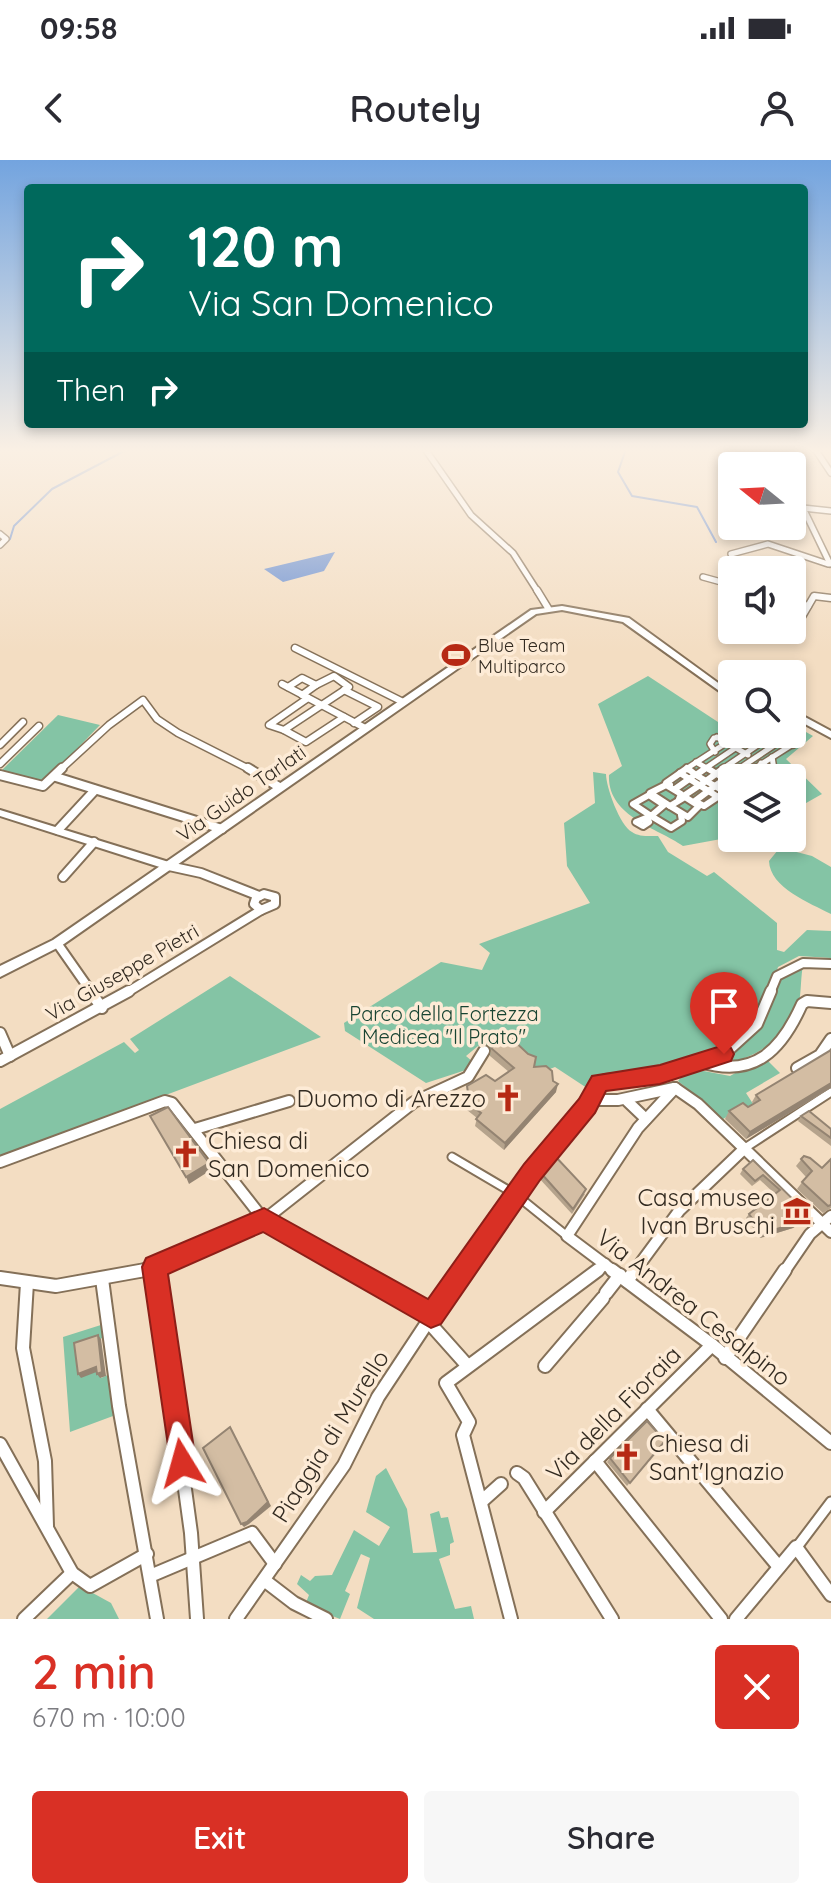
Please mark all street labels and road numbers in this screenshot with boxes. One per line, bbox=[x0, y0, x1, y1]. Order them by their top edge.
street label: Via Guido Tarlati bbox=[172, 739, 310, 847]
street label: Via Giuseppe Pietri bbox=[41, 918, 203, 1026]
street label: Via Andrea Cesalpino bbox=[591, 1222, 797, 1392]
street label: Via della Fioraia bbox=[539, 1339, 687, 1487]
street label: Piaggia di Murello bbox=[265, 1344, 395, 1528]

